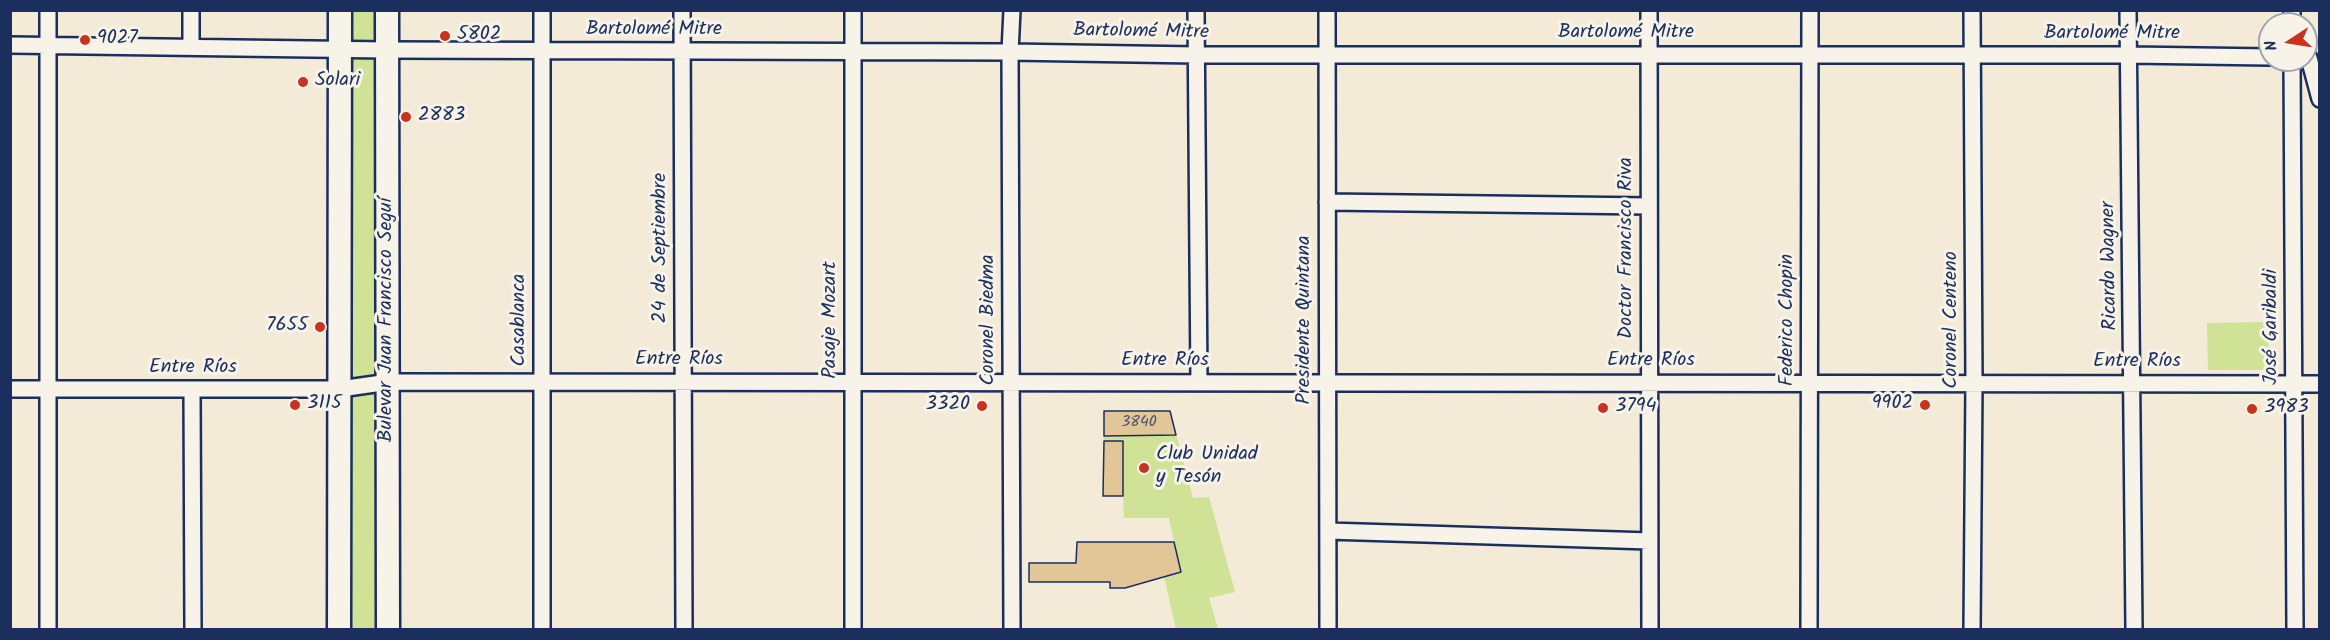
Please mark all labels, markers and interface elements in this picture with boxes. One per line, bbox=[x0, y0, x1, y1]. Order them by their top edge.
north arrow bbox=[2258, 12, 2318, 72]
street label: Bartolomé Mitre bbox=[586, 19, 722, 43]
street label: Bartolomé Mitre bbox=[1073, 20, 1209, 46]
street label: Bartolomé Mitre bbox=[1558, 22, 1694, 46]
street label: Bartolomé Mitre bbox=[2044, 23, 2180, 47]
place label: 5802 bbox=[457, 24, 501, 48]
place label: 9027 bbox=[97, 28, 138, 52]
marker: 5802 bbox=[438, 29, 452, 43]
marker: 9027 bbox=[78, 33, 92, 47]
text: N bbox=[2259, 38, 2285, 53]
place label: Solari bbox=[315, 70, 360, 94]
marker: Solari bbox=[296, 75, 310, 89]
place label: 2883 bbox=[418, 105, 465, 129]
marker: 2883 bbox=[399, 110, 413, 124]
street label: Doctor Francisco Riva bbox=[1616, 157, 1640, 339]
street label: 24 de Septiembre bbox=[650, 173, 674, 323]
street label: Bulevar Juan Francisco Seguí bbox=[376, 198, 400, 442]
street label: Ricardo Wagner bbox=[2098, 201, 2124, 331]
street label: Presidente Quintana bbox=[1294, 235, 1318, 405]
street label: Coronel Centeno bbox=[1941, 251, 1965, 389]
street label: Coronel Biedma bbox=[978, 254, 1002, 386]
street label: Federico Chopin bbox=[1777, 254, 1801, 386]
street label: Pasaje Mozart bbox=[820, 261, 844, 379]
street label: José Garibaldi bbox=[2261, 269, 2285, 385]
street label: Casablanca bbox=[509, 274, 533, 366]
place label: 7655 bbox=[266, 315, 308, 339]
marker: 7655 bbox=[313, 320, 327, 334]
street label: Entre Ríos bbox=[635, 349, 723, 373]
street label: Entre Ríos bbox=[1121, 350, 1209, 374]
street label: Entre Ríos bbox=[1607, 350, 1695, 374]
street label: Entre Ríos bbox=[2093, 351, 2181, 375]
street label: Entre Ríos bbox=[149, 357, 237, 381]
place label: 3115 bbox=[307, 393, 342, 417]
place label: 9902 bbox=[1872, 393, 1913, 417]
place label: 3320 bbox=[926, 394, 970, 418]
place label: 3794 bbox=[1615, 396, 1656, 420]
place label: 3983 bbox=[2264, 397, 2309, 421]
marker: 3115 bbox=[288, 398, 302, 412]
marker: 9902 bbox=[1918, 398, 1932, 412]
marker: 3320 bbox=[975, 399, 989, 413]
marker: 3794 bbox=[1596, 401, 1610, 415]
marker: 3983 bbox=[2245, 402, 2259, 416]
house number: 3840 bbox=[1121, 413, 1157, 433]
place label: Club Unidad y Tesón bbox=[1156, 444, 1258, 491]
marker: Club Unidad y Tesón bbox=[1137, 461, 1151, 475]

